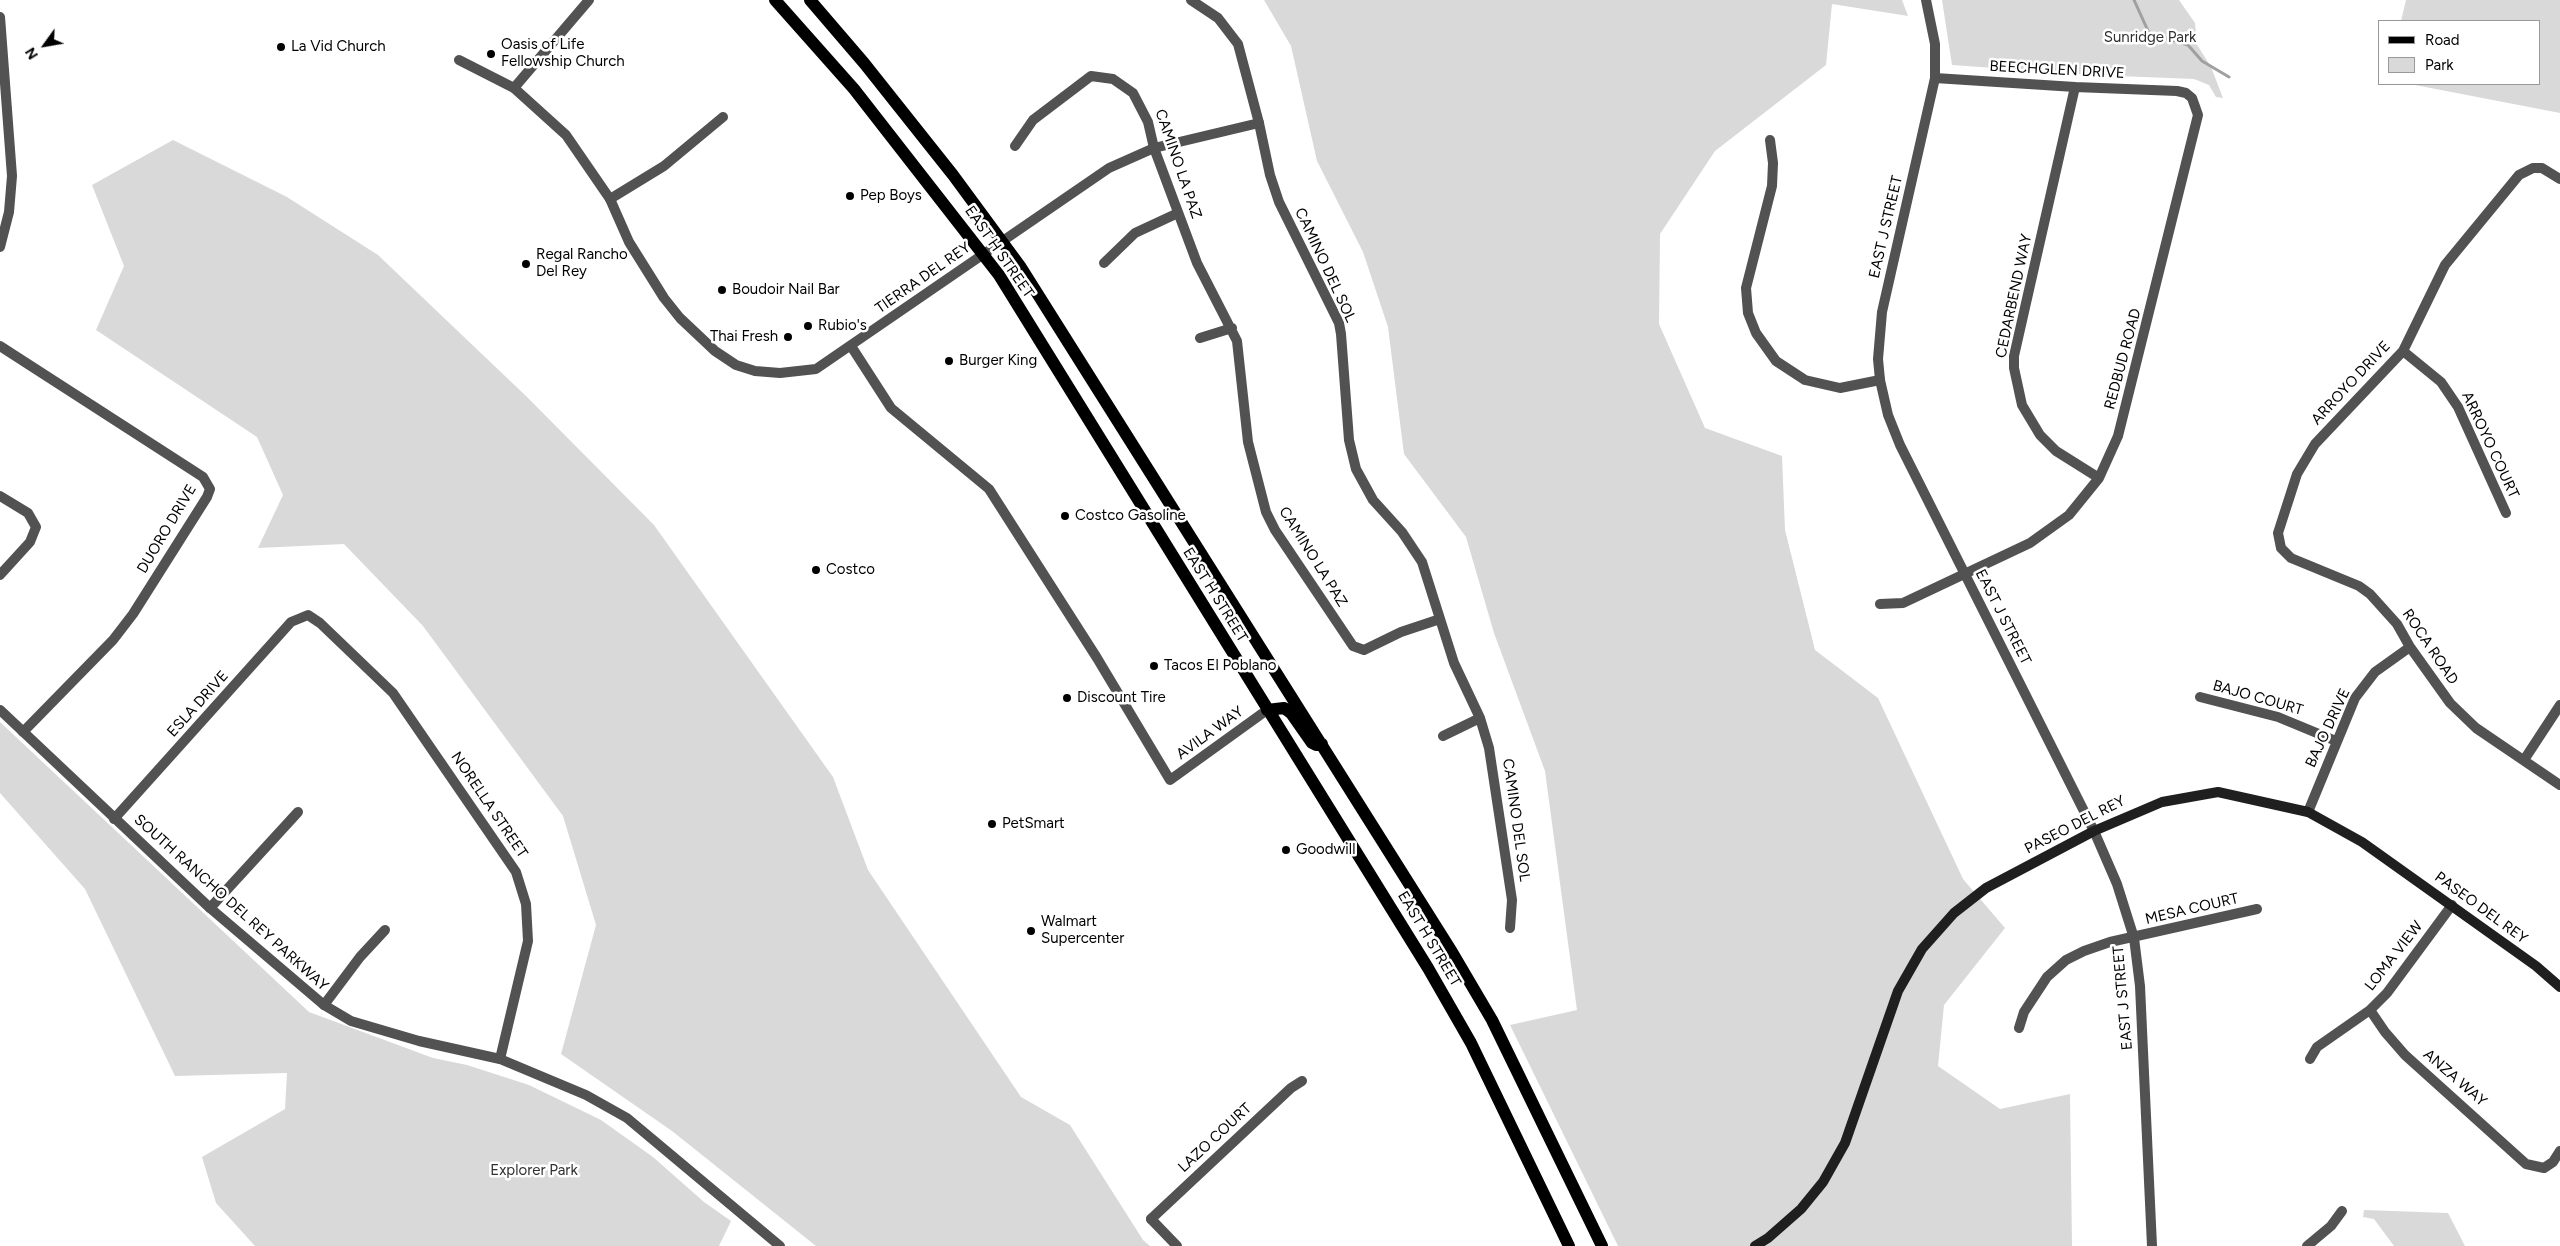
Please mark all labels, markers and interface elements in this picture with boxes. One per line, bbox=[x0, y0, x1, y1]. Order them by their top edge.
north arrow bbox=[20, 20, 70, 70]
legend bbox=[2378, 20, 2540, 85]
park label: Sunridge Park bbox=[2104, 29, 2196, 47]
text: Road bbox=[2425, 31, 2460, 49]
place label: Oasis of Life Fellowship Church bbox=[501, 36, 625, 71]
place label: La Vid Church bbox=[291, 38, 386, 56]
marker: La Vid Church bbox=[275, 41, 287, 53]
text: N bbox=[22, 44, 42, 62]
marker: Oasis of Life Fellowship Church bbox=[485, 48, 497, 60]
text: Park bbox=[2425, 56, 2454, 74]
street label: BEECHGLEN DRIVE bbox=[1989, 57, 2125, 83]
street label: CAMINO LA PAZ bbox=[1151, 107, 1205, 221]
street label: EAST J STREET bbox=[1865, 174, 1907, 280]
place label: Pep Boys bbox=[860, 187, 922, 205]
marker: Pep Boys bbox=[844, 190, 856, 202]
street label: EAST H STREET bbox=[961, 203, 1037, 301]
street label: CAMINO DEL SOL bbox=[1291, 205, 1359, 325]
street label: CEDARBEND WAY bbox=[1992, 232, 2036, 360]
street label: TIERRA DEL REY bbox=[872, 239, 974, 317]
place label: Regal Rancho Del Rey bbox=[536, 246, 628, 281]
marker: Regal Rancho Del Rey bbox=[520, 258, 532, 270]
place label: Boudoir Nail Bar bbox=[732, 281, 840, 299]
marker: Boudoir Nail Bar bbox=[716, 284, 728, 296]
street label: REDBUD ROAD bbox=[2101, 306, 2145, 412]
place label: Rubio's bbox=[818, 317, 867, 335]
marker: Rubio's bbox=[802, 320, 814, 332]
place label: Thai Fresh bbox=[710, 328, 778, 346]
marker: Thai Fresh bbox=[782, 331, 794, 343]
street label: ARROYO DRIVE bbox=[2308, 337, 2394, 429]
place label: Burger King bbox=[959, 352, 1037, 370]
marker: Burger King bbox=[943, 355, 955, 367]
street label: ARROYO COURT bbox=[2457, 389, 2523, 501]
street label: DUORO DRIVE bbox=[133, 481, 201, 577]
street label: CAMINO LA PAZ bbox=[1275, 504, 1351, 610]
place label: Costco Gasoline bbox=[1075, 507, 1186, 525]
marker: Costco Gasoline bbox=[1059, 510, 1071, 522]
street label: EAST H STREET bbox=[1179, 544, 1251, 646]
place label: Costco bbox=[826, 561, 875, 579]
marker: Costco bbox=[810, 564, 822, 576]
street label: EAST J STREET bbox=[1971, 566, 2035, 668]
street label: ROCA ROAD bbox=[2398, 606, 2462, 688]
place label: Tacos El Poblano bbox=[1164, 657, 1276, 675]
marker: Tacos El Poblano bbox=[1148, 660, 1160, 672]
street label: ESLA DRIVE bbox=[164, 667, 232, 741]
street label: BAJO COURT bbox=[2211, 677, 2305, 719]
street label: BAJO DRIVE bbox=[2302, 685, 2354, 771]
place label: Discount Tire bbox=[1077, 689, 1166, 707]
marker: Discount Tire bbox=[1061, 692, 1073, 704]
street label: AVILA WAY bbox=[1173, 703, 1247, 763]
street label: NORELLA STREET bbox=[447, 749, 531, 861]
street label: CAMINO DEL SOL bbox=[1498, 757, 1534, 883]
street label: PASEO DEL REY bbox=[2022, 792, 2128, 858]
street label: SOUTH RANCHO DEL REY PARKWAY bbox=[130, 811, 332, 995]
place label: PetSmart bbox=[1002, 815, 1065, 833]
marker: PetSmart bbox=[986, 818, 998, 830]
place label: Goodwill bbox=[1296, 841, 1355, 859]
marker: Goodwill bbox=[1280, 844, 1292, 856]
street label: PASEO DEL REY bbox=[2431, 868, 2531, 948]
street label: EAST H STREET bbox=[1393, 888, 1465, 990]
street label: MESA COURT bbox=[2144, 890, 2240, 928]
place label: Walmart Supercenter bbox=[1041, 913, 1124, 948]
street label: LOMA VIEW bbox=[2361, 918, 2427, 994]
marker: Walmart Supercenter bbox=[1025, 925, 1037, 937]
street label: EAST J STREET bbox=[2109, 945, 2137, 1051]
street label: ANZA WAY bbox=[2420, 1046, 2490, 1110]
street label: LAZO COURT bbox=[1175, 1100, 1255, 1176]
park label: Explorer Park bbox=[490, 1162, 578, 1180]

